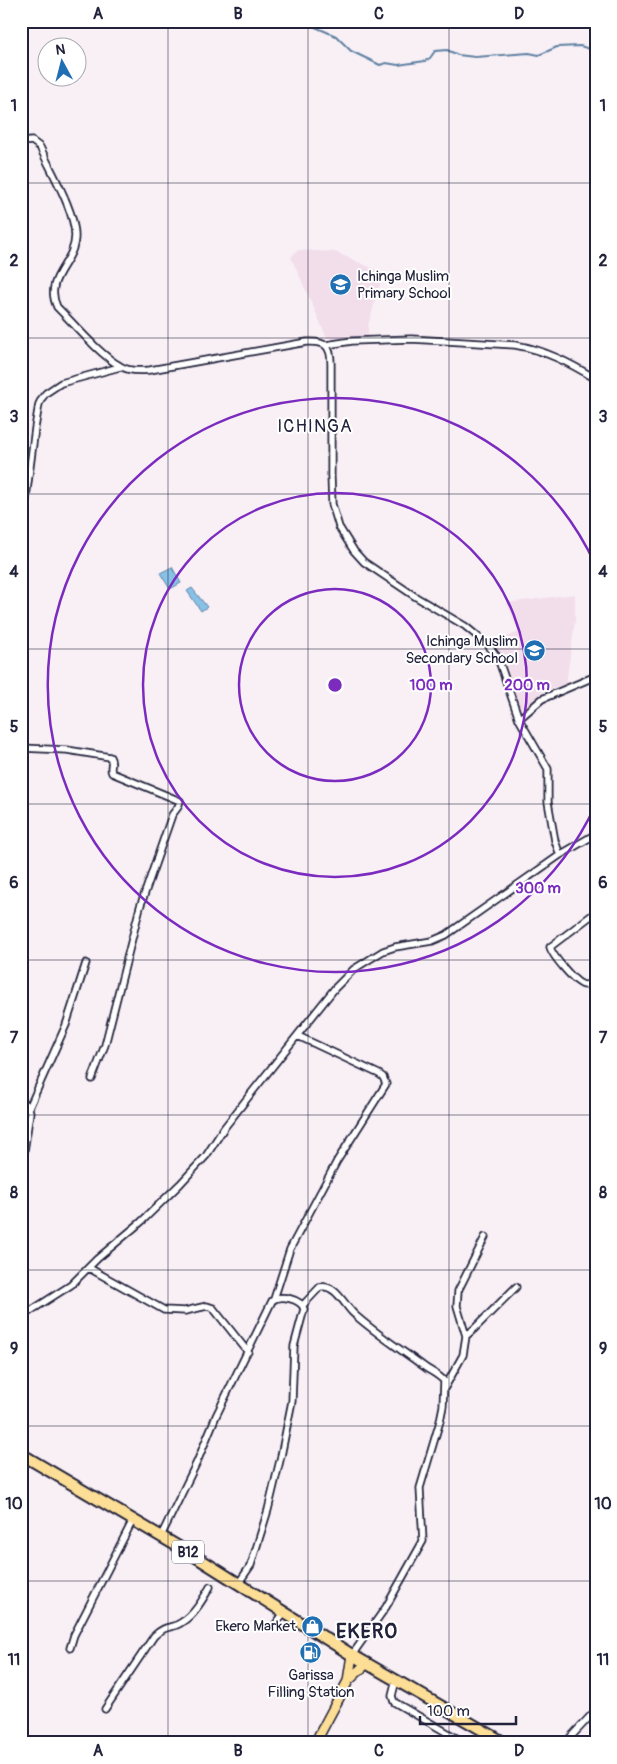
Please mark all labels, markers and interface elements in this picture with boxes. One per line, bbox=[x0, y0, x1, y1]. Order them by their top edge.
text: A bbox=[93, 4, 104, 24]
text: B bbox=[233, 4, 243, 24]
text: C bbox=[374, 4, 384, 24]
text: D bbox=[514, 4, 524, 24]
north arrow bbox=[38, 38, 88, 88]
text: N bbox=[55, 41, 66, 59]
text: 1 bbox=[11, 96, 17, 116]
text: 1 bbox=[600, 96, 606, 116]
text: 2 bbox=[10, 251, 19, 271]
text: 2 bbox=[599, 251, 608, 271]
place label: Ichinga Muslim Primary School bbox=[357, 267, 451, 303]
school or university icon: Ichinga Muslim Primary School bbox=[329, 273, 353, 297]
text: 3 bbox=[10, 407, 19, 427]
text: 3 bbox=[599, 407, 608, 427]
district label: ICHINGA bbox=[277, 415, 353, 438]
text: 4 bbox=[9, 562, 19, 582]
text: 4 bbox=[598, 562, 608, 582]
place label: Ichinga Muslim Secondary School bbox=[405, 632, 518, 668]
school or university icon: Ichinga Muslim Secondary School bbox=[522, 638, 546, 662]
centre of rings bbox=[326, 676, 344, 694]
text: 100 m bbox=[410, 676, 452, 695]
text: 200 m bbox=[504, 676, 550, 695]
text: 5 bbox=[10, 717, 19, 737]
text: 5 bbox=[599, 717, 608, 737]
text: 6 bbox=[9, 873, 19, 893]
text: 6 bbox=[598, 873, 608, 893]
text: 300 m bbox=[515, 879, 561, 898]
text: 7 bbox=[10, 1028, 19, 1048]
text: 7 bbox=[599, 1028, 608, 1048]
text: 8 bbox=[10, 1183, 18, 1203]
text: 8 bbox=[599, 1183, 607, 1203]
text: 9 bbox=[10, 1339, 18, 1359]
text: 9 bbox=[599, 1339, 607, 1359]
text: 10 bbox=[5, 1494, 23, 1514]
text: 10 bbox=[594, 1494, 612, 1514]
road number: B12 bbox=[172, 1540, 204, 1564]
shop icon: Ekero Market bbox=[300, 1614, 324, 1638]
place label: Ekero Market bbox=[215, 1617, 297, 1636]
district label: EKERO bbox=[336, 1619, 398, 1644]
fuel station icon: Garissa Filling Station bbox=[299, 1640, 323, 1664]
text: 11 bbox=[8, 1650, 20, 1670]
text: 11 bbox=[597, 1650, 609, 1670]
place label: Garissa Filling Station bbox=[267, 1666, 355, 1702]
scale bar bbox=[420, 1694, 516, 1726]
text: 100 m bbox=[427, 1702, 470, 1721]
text: A bbox=[93, 1741, 104, 1761]
text: B bbox=[233, 1741, 243, 1761]
text: C bbox=[374, 1741, 384, 1761]
text: D bbox=[514, 1741, 524, 1761]

